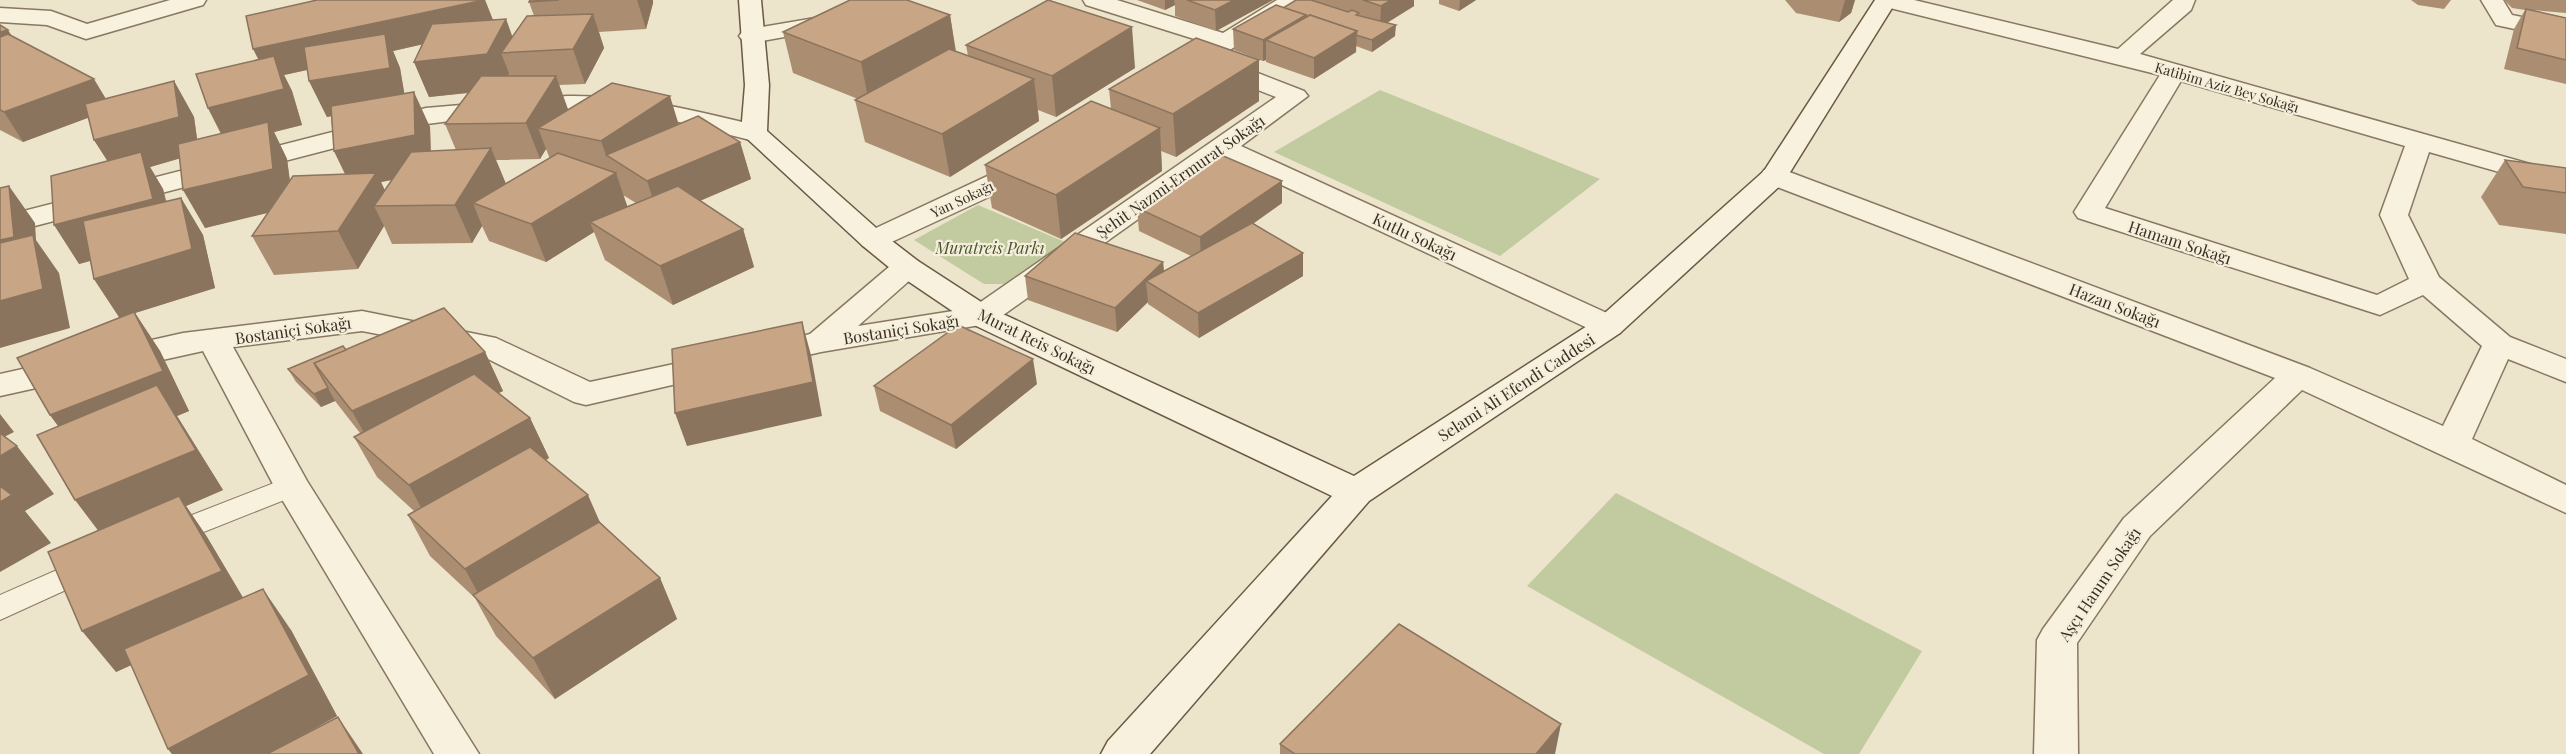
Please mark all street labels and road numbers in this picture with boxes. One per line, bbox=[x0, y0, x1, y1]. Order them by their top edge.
street label: Katibim Aziz Bey Sokağı bbox=[2153, 57, 2301, 117]
street label: Şehit Nazmi Ermurat Sokağı bbox=[1091, 109, 1269, 242]
street label: Yan Sokağı bbox=[927, 176, 997, 222]
street label: Kutlu Sokağı bbox=[1370, 207, 1461, 265]
street label: Hamam Sokağı bbox=[2126, 215, 2235, 269]
street label: Hazan Sokağı bbox=[2066, 278, 2164, 332]
street label: Murat Reis Sokağı bbox=[975, 303, 1100, 379]
street label: Bostaniçi Sokağı bbox=[841, 309, 961, 349]
street label: Bostaniçi Sokağı bbox=[234, 311, 353, 349]
street label: Selami Ali Efendi Caddesi bbox=[1434, 328, 1599, 446]
street label: Aşçı Hanım Sokağı bbox=[2053, 523, 2145, 646]

